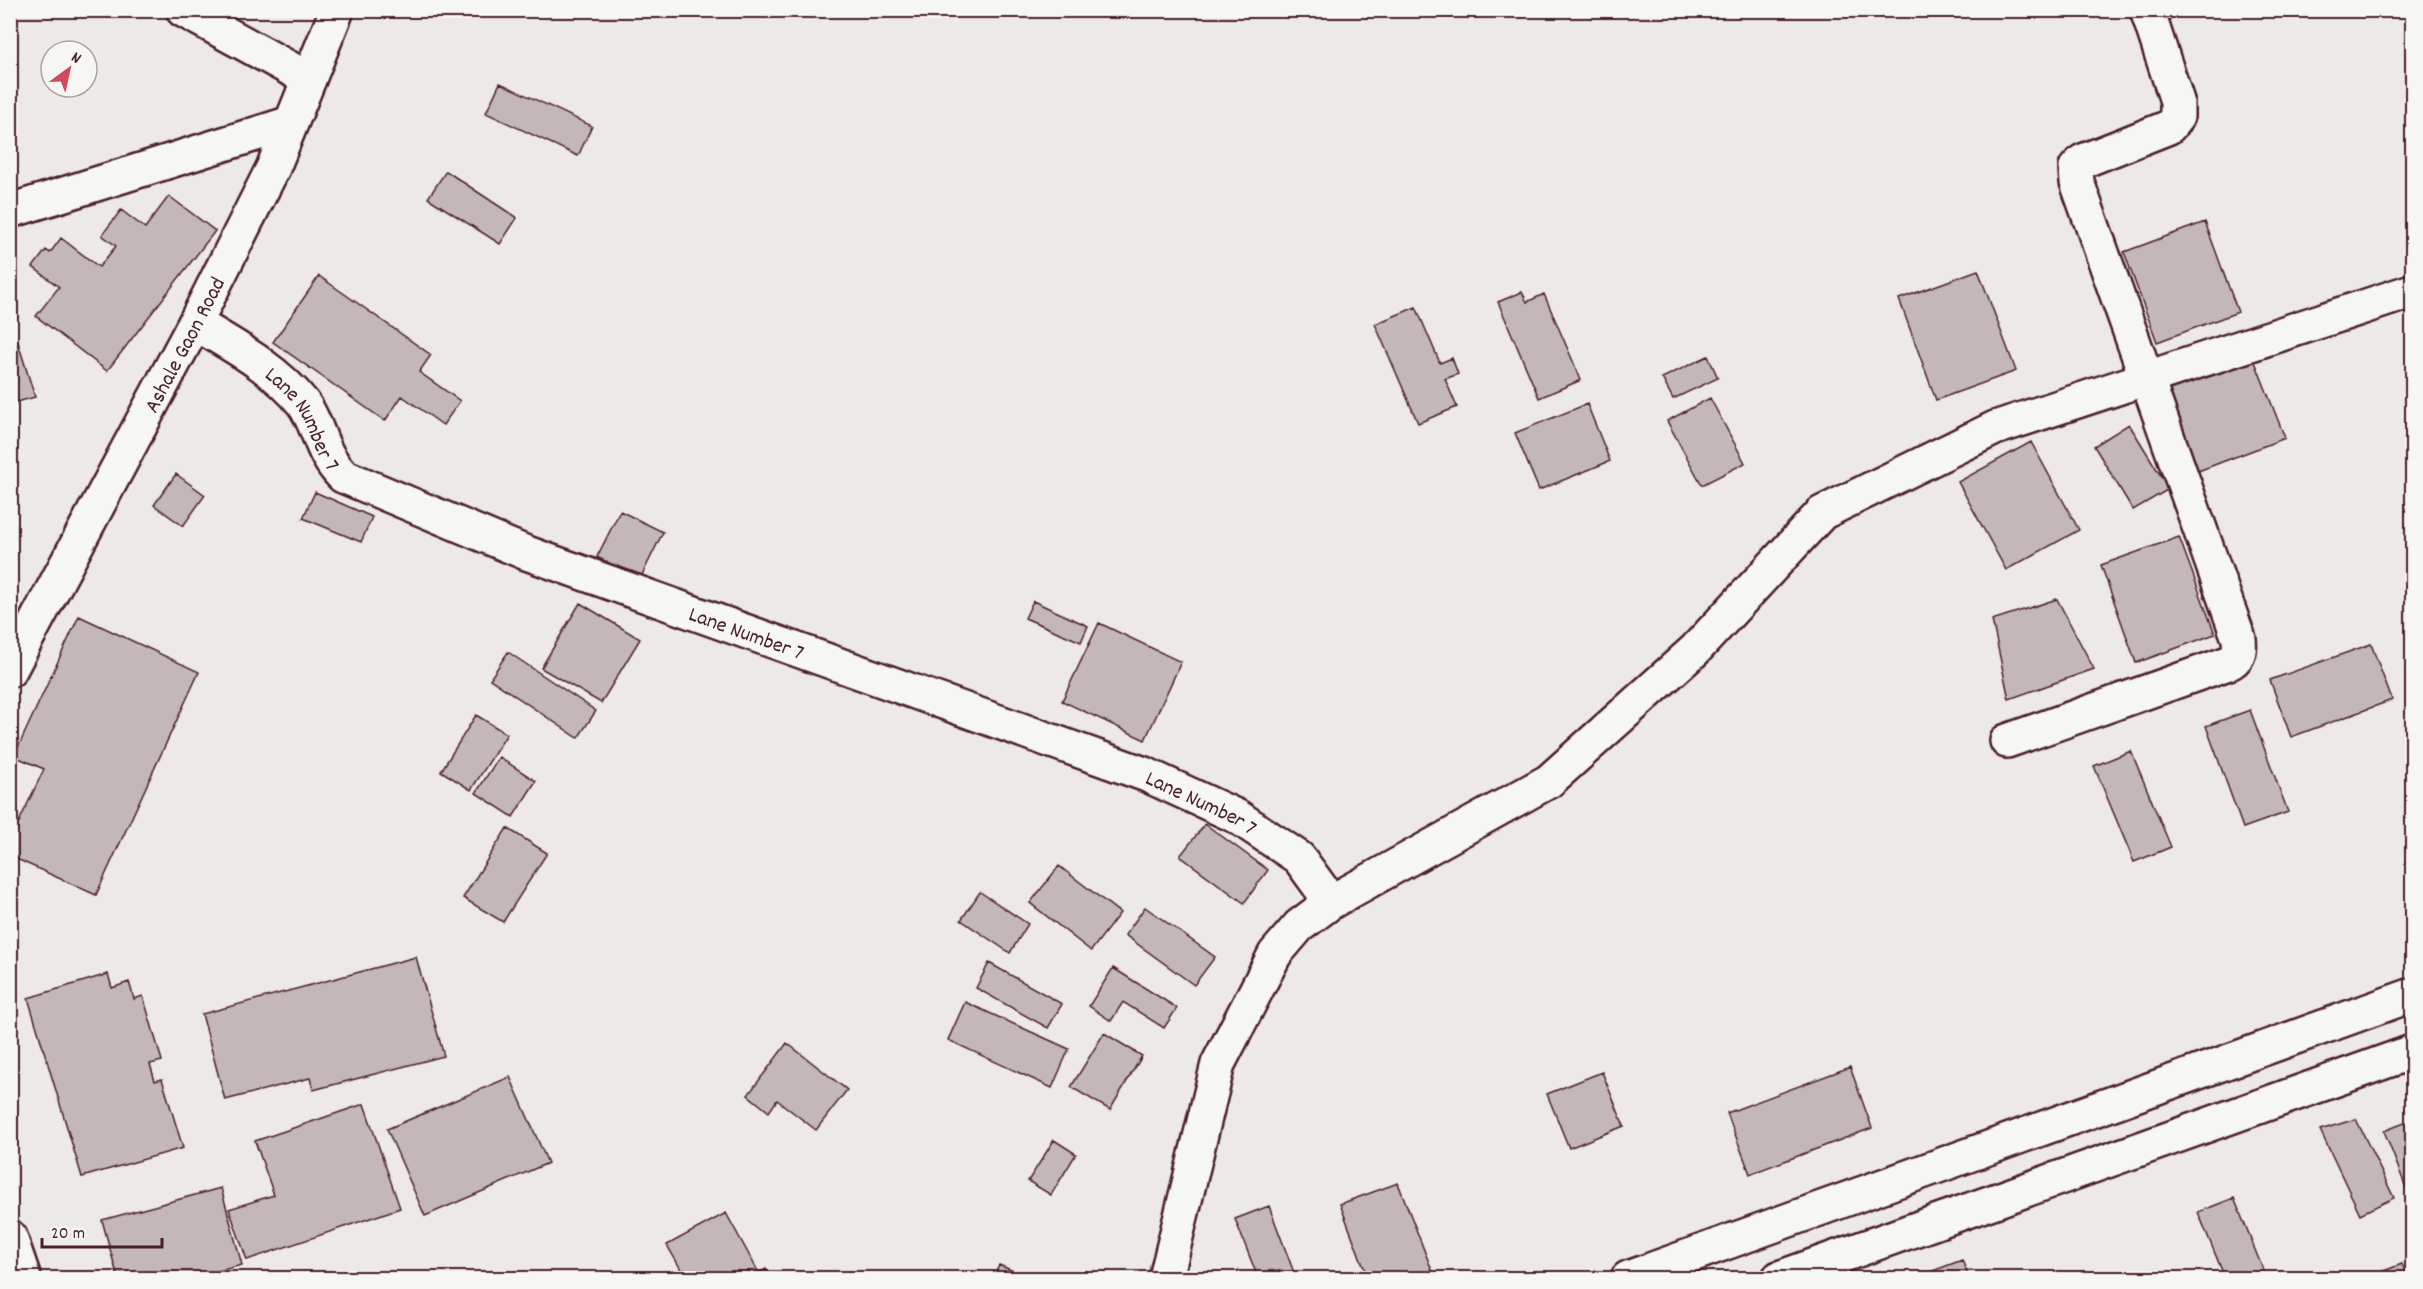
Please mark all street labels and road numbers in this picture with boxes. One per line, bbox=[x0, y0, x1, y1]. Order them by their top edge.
street label: Ashale Gaon Road bbox=[138, 273, 235, 419]
street label: Lane Number 7 bbox=[257, 361, 346, 479]
street label: Lane Number 7 bbox=[684, 600, 808, 670]
street label: Lane Number 7 bbox=[1140, 764, 1262, 845]

